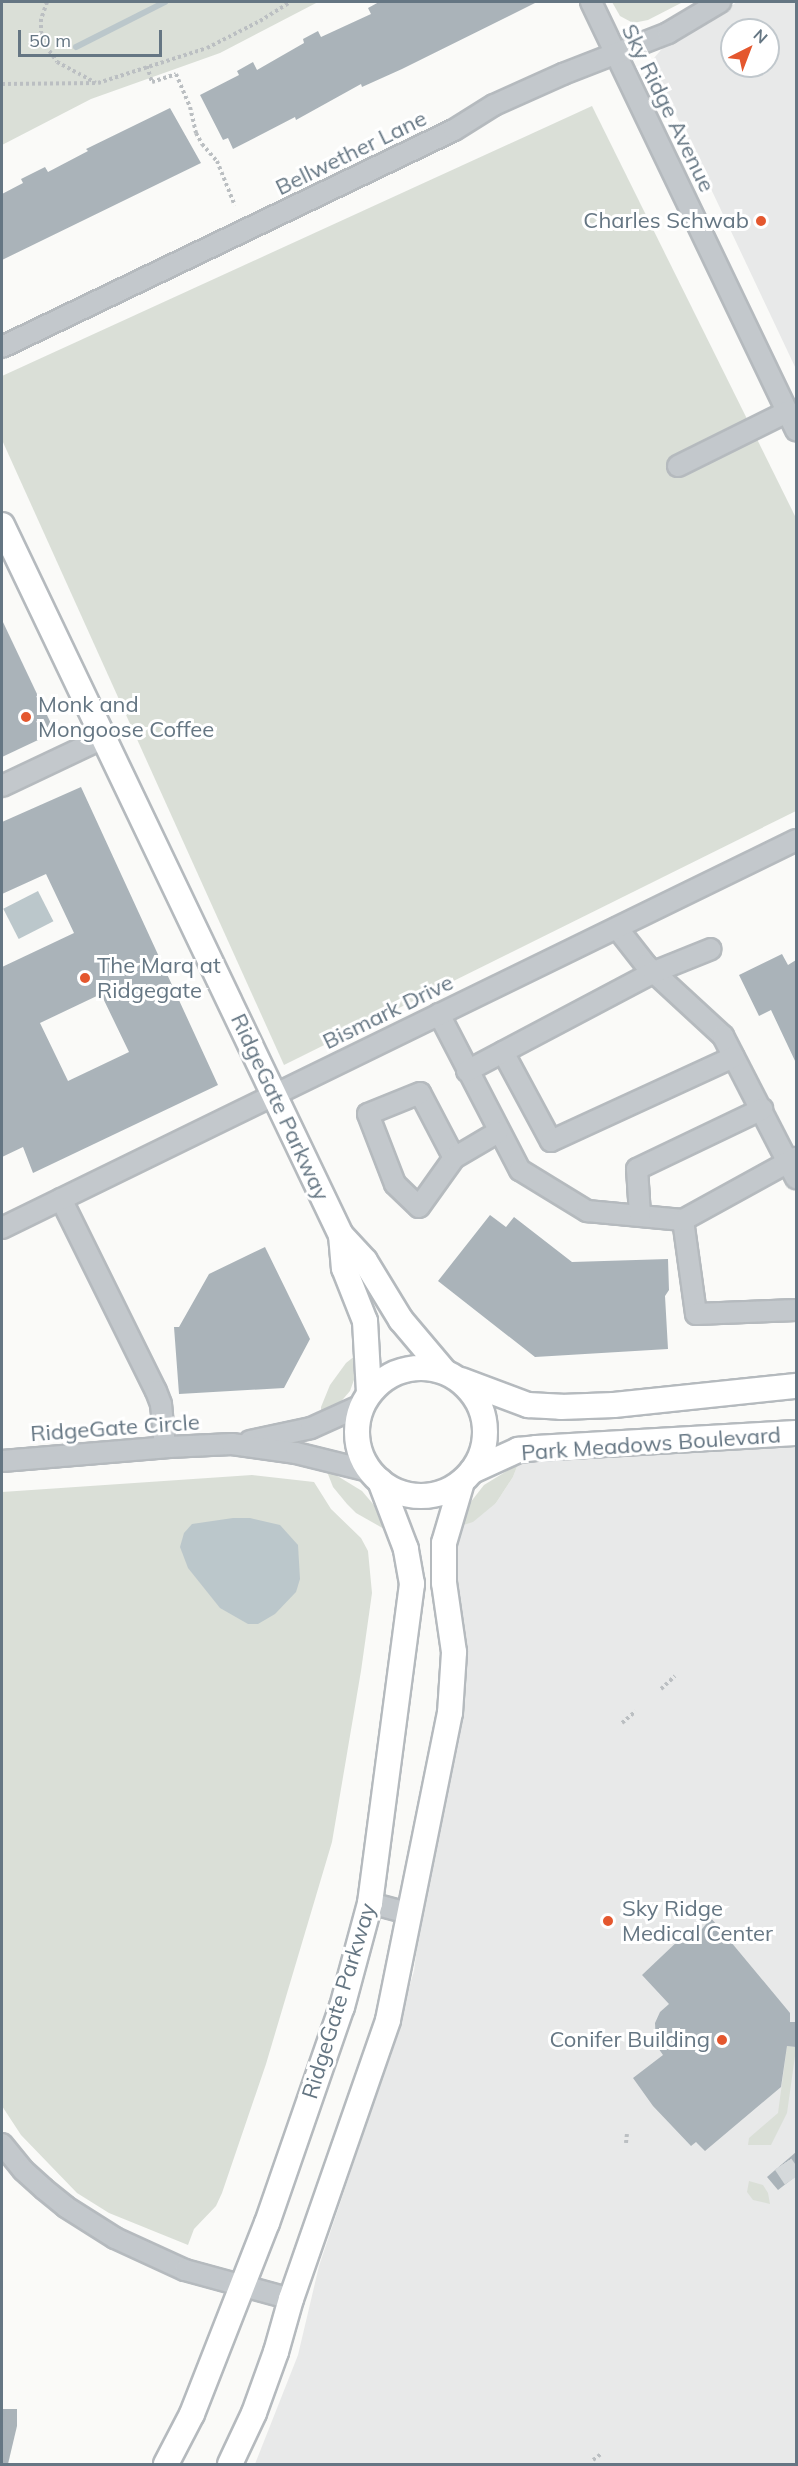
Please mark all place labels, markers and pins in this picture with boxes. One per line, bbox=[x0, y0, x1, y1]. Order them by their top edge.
place label: Charles Schwab bbox=[583, 208, 749, 234]
marker: Charles Schwab bbox=[754, 214, 768, 228]
place label: Monk and Mongoose Coffee bbox=[38, 691, 214, 742]
marker: Monk and Mongoose Coffee bbox=[19, 710, 33, 724]
place label: The Marq at Ridgegate bbox=[97, 952, 221, 1004]
marker: The Marq at Ridgegate bbox=[78, 971, 92, 985]
place label: Sky Ridge Medical Center bbox=[622, 1895, 773, 1946]
marker: Sky Ridge Medical Center bbox=[599, 1912, 617, 1930]
place label: Conifer Building bbox=[549, 2027, 710, 2053]
marker: Conifer Building bbox=[715, 2033, 729, 2047]

